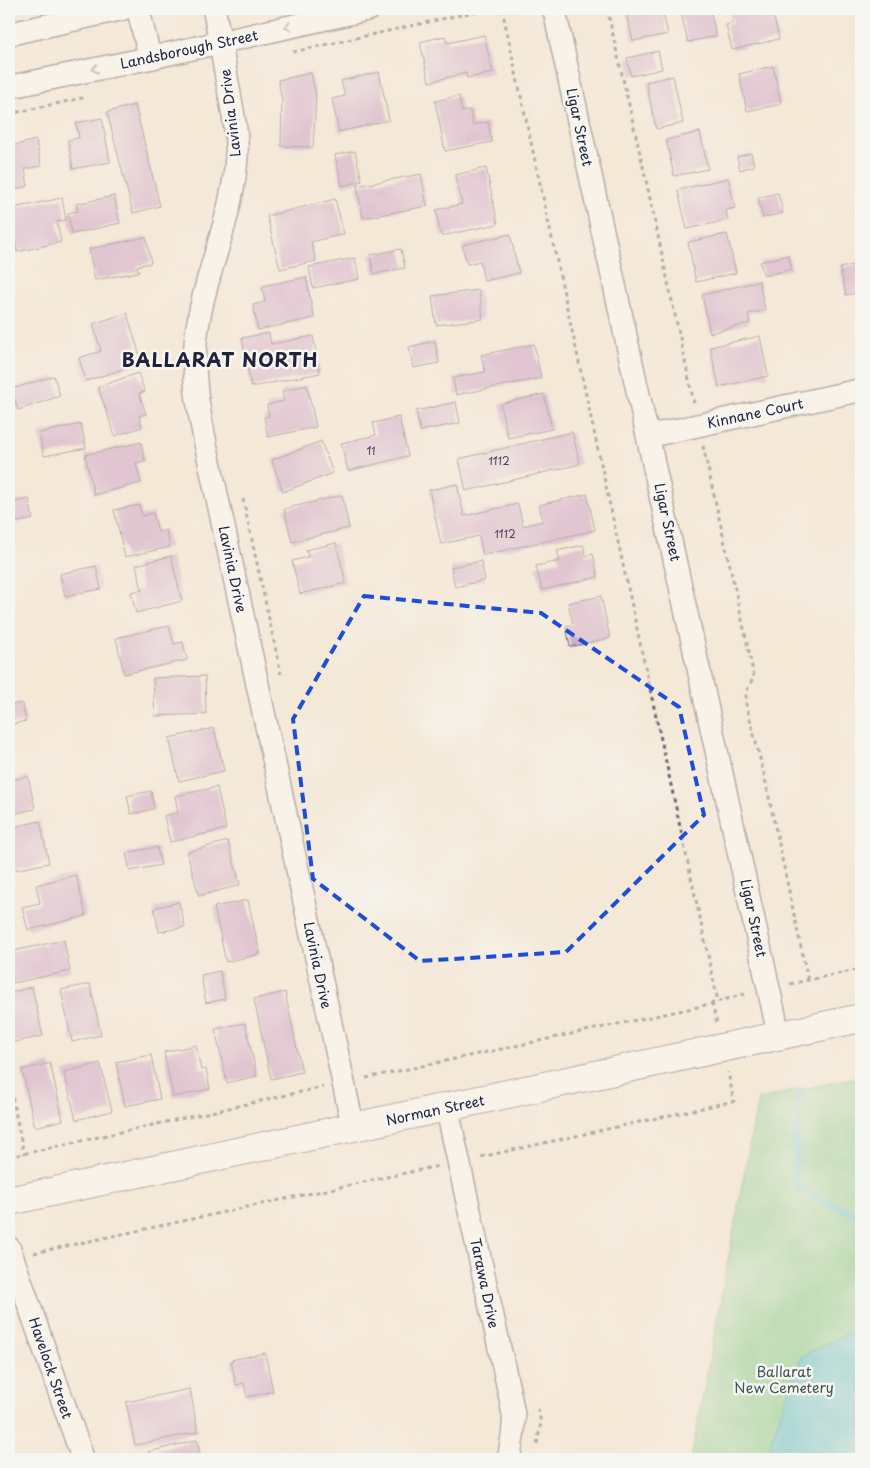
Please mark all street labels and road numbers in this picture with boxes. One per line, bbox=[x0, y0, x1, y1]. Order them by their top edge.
street label: Landsborough Street bbox=[118, 24, 260, 74]
street label: Lavinia Drive bbox=[214, 67, 246, 158]
street label: Ligar Street bbox=[561, 86, 599, 168]
street label: Kinnane Court bbox=[705, 392, 805, 433]
street label: Ligar Street bbox=[649, 481, 687, 563]
street label: Lavinia Drive bbox=[214, 524, 253, 615]
street label: Ligar Street bbox=[735, 877, 773, 959]
street label: Lavinia Drive bbox=[299, 920, 338, 1011]
street label: Norman Street bbox=[384, 1089, 486, 1131]
street label: Tarawa Drive bbox=[465, 1236, 505, 1330]
street label: Havelock Street bbox=[24, 1314, 78, 1422]

